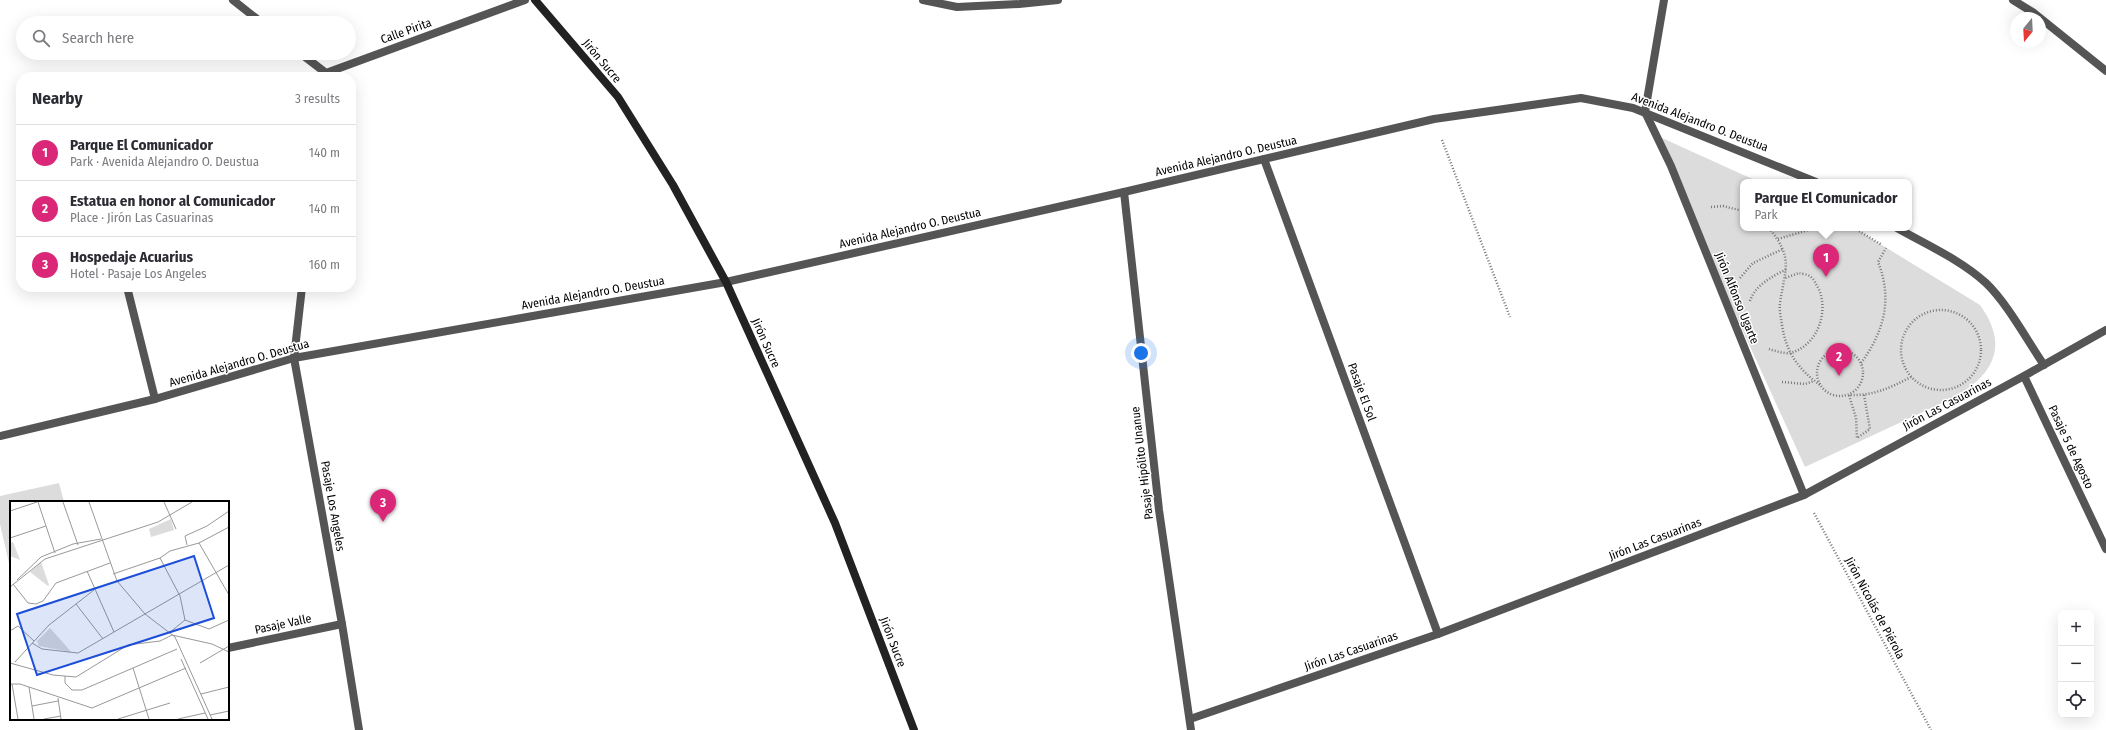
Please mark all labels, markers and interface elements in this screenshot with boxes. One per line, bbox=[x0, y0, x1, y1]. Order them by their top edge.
north arrow bbox=[2010, 12, 2046, 48]
street label: Calle Pirita bbox=[379, 15, 433, 47]
search box bbox=[16, 16, 356, 60]
icon: search bbox=[30, 27, 52, 49]
text: Search here bbox=[62, 29, 134, 47]
street label: Jirón Sucre bbox=[580, 36, 624, 86]
text: Nearby bbox=[32, 88, 83, 109]
street label: Avenida Alejandro O. Deustua bbox=[1630, 89, 1770, 155]
text: 3 results bbox=[295, 91, 340, 106]
street label: Avenida Alejandro O. Deustua bbox=[1154, 133, 1298, 179]
text: Parque El Comunicador bbox=[70, 136, 213, 154]
text: 1 bbox=[42, 145, 48, 160]
text: 140 m bbox=[309, 145, 340, 160]
text: Park · Avenida Alejandro O. Deustua bbox=[70, 154, 259, 169]
popup bbox=[1740, 179, 1912, 231]
text: Parque El Comunicador bbox=[1755, 189, 1897, 207]
text: Estatua en honor al Comunicador bbox=[70, 192, 275, 210]
text: 2 bbox=[42, 201, 48, 216]
text: 140 m bbox=[309, 201, 340, 216]
street label: Avenida Alejandro O. Deustua bbox=[838, 205, 982, 251]
text: Park bbox=[1755, 207, 1778, 222]
text: Place · Jirón Las Casuarinas bbox=[70, 210, 213, 225]
pin: 1 bbox=[1813, 244, 1839, 277]
text: Hospedaje Acuarius bbox=[70, 248, 193, 266]
street label: Jirón Alfonso Ugarte bbox=[1712, 250, 1762, 346]
text: 3 bbox=[42, 257, 48, 272]
text: 160 m bbox=[309, 257, 340, 272]
text: Hotel · Pasaje Los Angeles bbox=[70, 266, 207, 281]
street label: Avenida Alejandro O. Deustua bbox=[520, 273, 666, 312]
street label: Jirón Sucre bbox=[749, 316, 783, 370]
street label: Avenida Alejandro O. Deustua bbox=[167, 336, 311, 390]
your location bbox=[1131, 343, 1151, 363]
pin: 2 bbox=[1826, 343, 1852, 376]
street label: Pasaje El Sol bbox=[1345, 361, 1379, 423]
street label: Jirón Las Casuarinas bbox=[1900, 375, 1994, 433]
street label: Pasaje 5 de Agosto bbox=[2045, 403, 2097, 491]
street label: Pasaje Hipólito Unanue bbox=[1128, 406, 1156, 520]
street label: Pasaje Los Angeles bbox=[318, 460, 348, 552]
pin: 3 bbox=[370, 489, 396, 522]
inset map bbox=[10, 501, 229, 720]
street label: Jirón Las Casuarinas bbox=[1607, 515, 1703, 563]
street label: Jirón Nicolás de Piérola bbox=[1842, 555, 1908, 662]
map controls bbox=[2058, 610, 2094, 718]
button: + bbox=[2058, 610, 2094, 646]
street label: Pasaje Valle bbox=[253, 611, 313, 637]
street label: Jirón Sucre bbox=[877, 615, 909, 669]
street label: Jirón Las Casuarinas bbox=[1302, 628, 1400, 674]
button: − bbox=[2058, 646, 2094, 682]
button: locate bbox=[2058, 682, 2094, 718]

